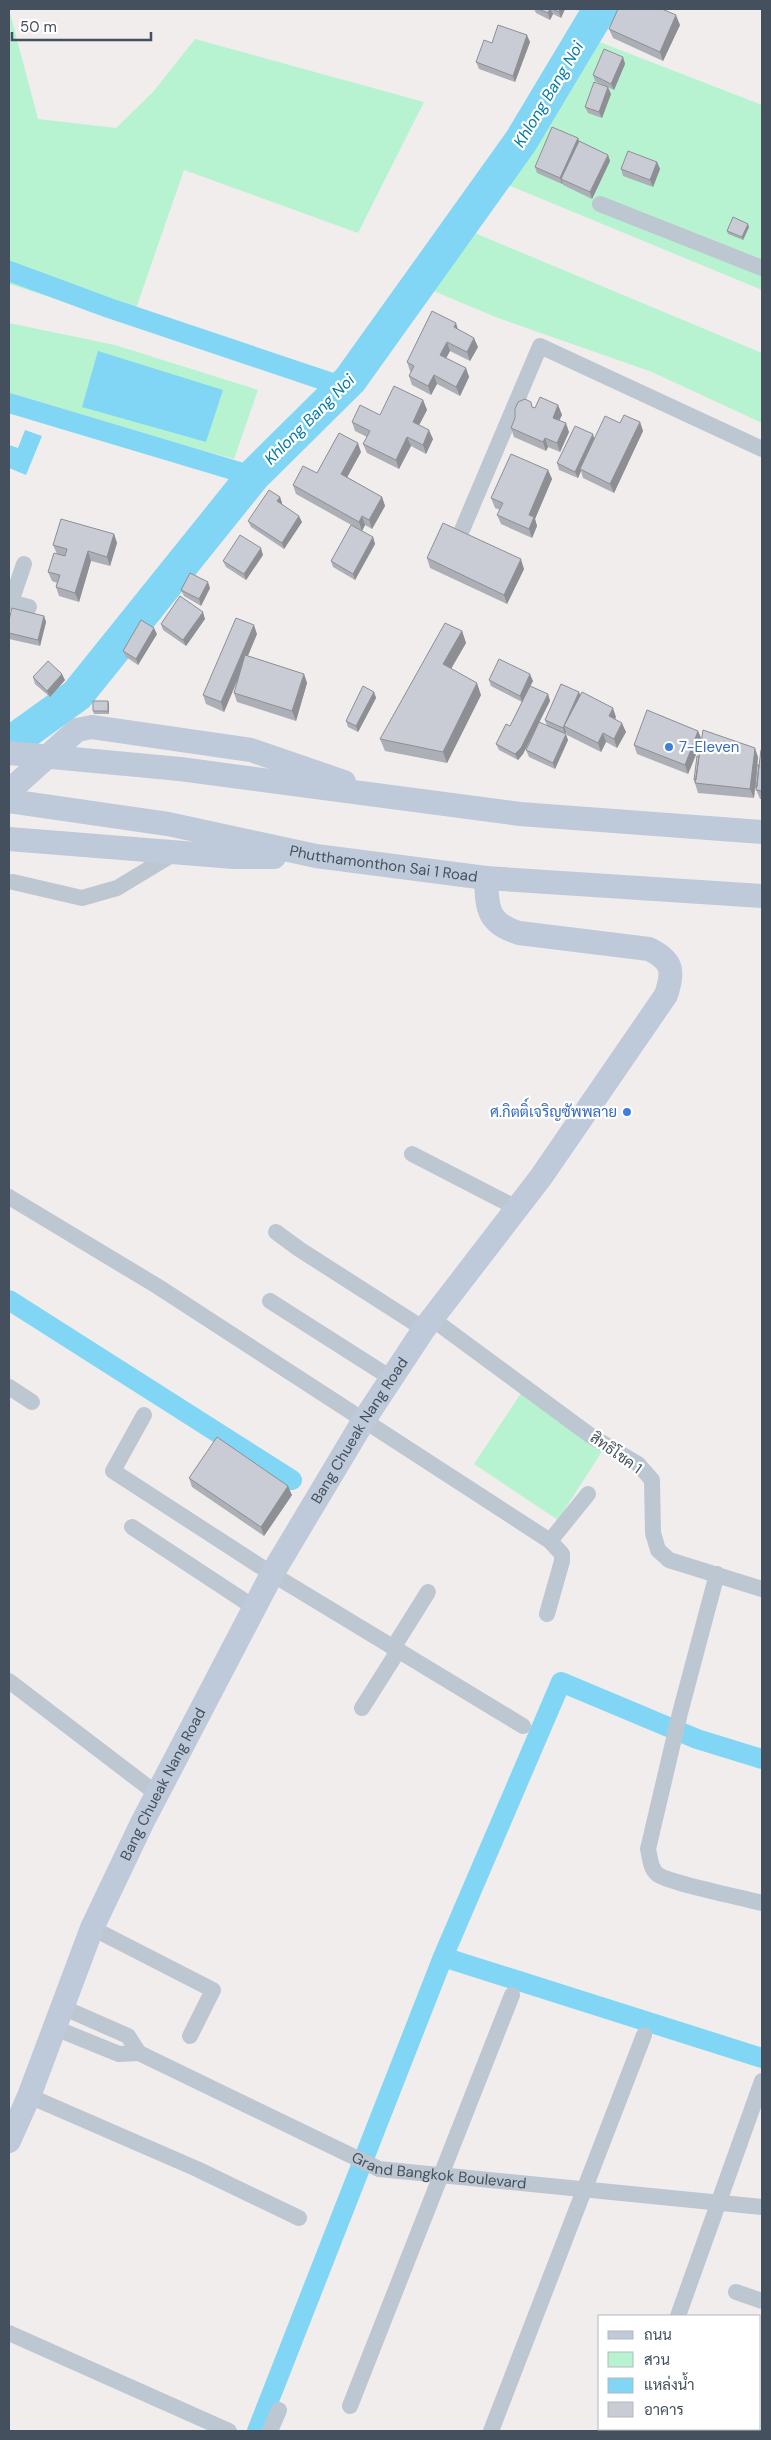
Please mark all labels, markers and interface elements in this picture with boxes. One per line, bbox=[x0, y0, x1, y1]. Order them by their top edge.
scale bar bbox=[12, 10, 151, 42]
text: 50 m bbox=[20, 17, 57, 37]
water label: Khlong Bang Noi bbox=[509, 37, 589, 151]
water label: Khlong Bang Noi bbox=[260, 369, 360, 469]
place label: 7-Eleven bbox=[679, 737, 739, 757]
marker: 7-Eleven bbox=[663, 741, 675, 753]
street label: Phutthamonthon Sai 1 Road bbox=[288, 841, 479, 887]
place label: ศ.กิตติ์เจริญซัพพลาย bbox=[490, 1097, 617, 1122]
marker: ศ.กิตติ์เจริญซัพพลาย bbox=[621, 1106, 633, 1118]
street label: Bang Chueak Nang Road bbox=[306, 1353, 413, 1507]
street label: สิทธิโชค 1 bbox=[586, 1428, 646, 1478]
street label: Bang Chueak Nang Road bbox=[116, 1704, 210, 1864]
street label: Grand Bangkok Boulevard bbox=[348, 2147, 527, 2194]
legend bbox=[598, 2315, 761, 2430]
text: ถนน bbox=[644, 2325, 672, 2345]
text: สวน bbox=[644, 2350, 670, 2370]
text: แหล่งน้ำ bbox=[644, 2372, 695, 2395]
text: อาคาร bbox=[644, 2400, 684, 2420]

